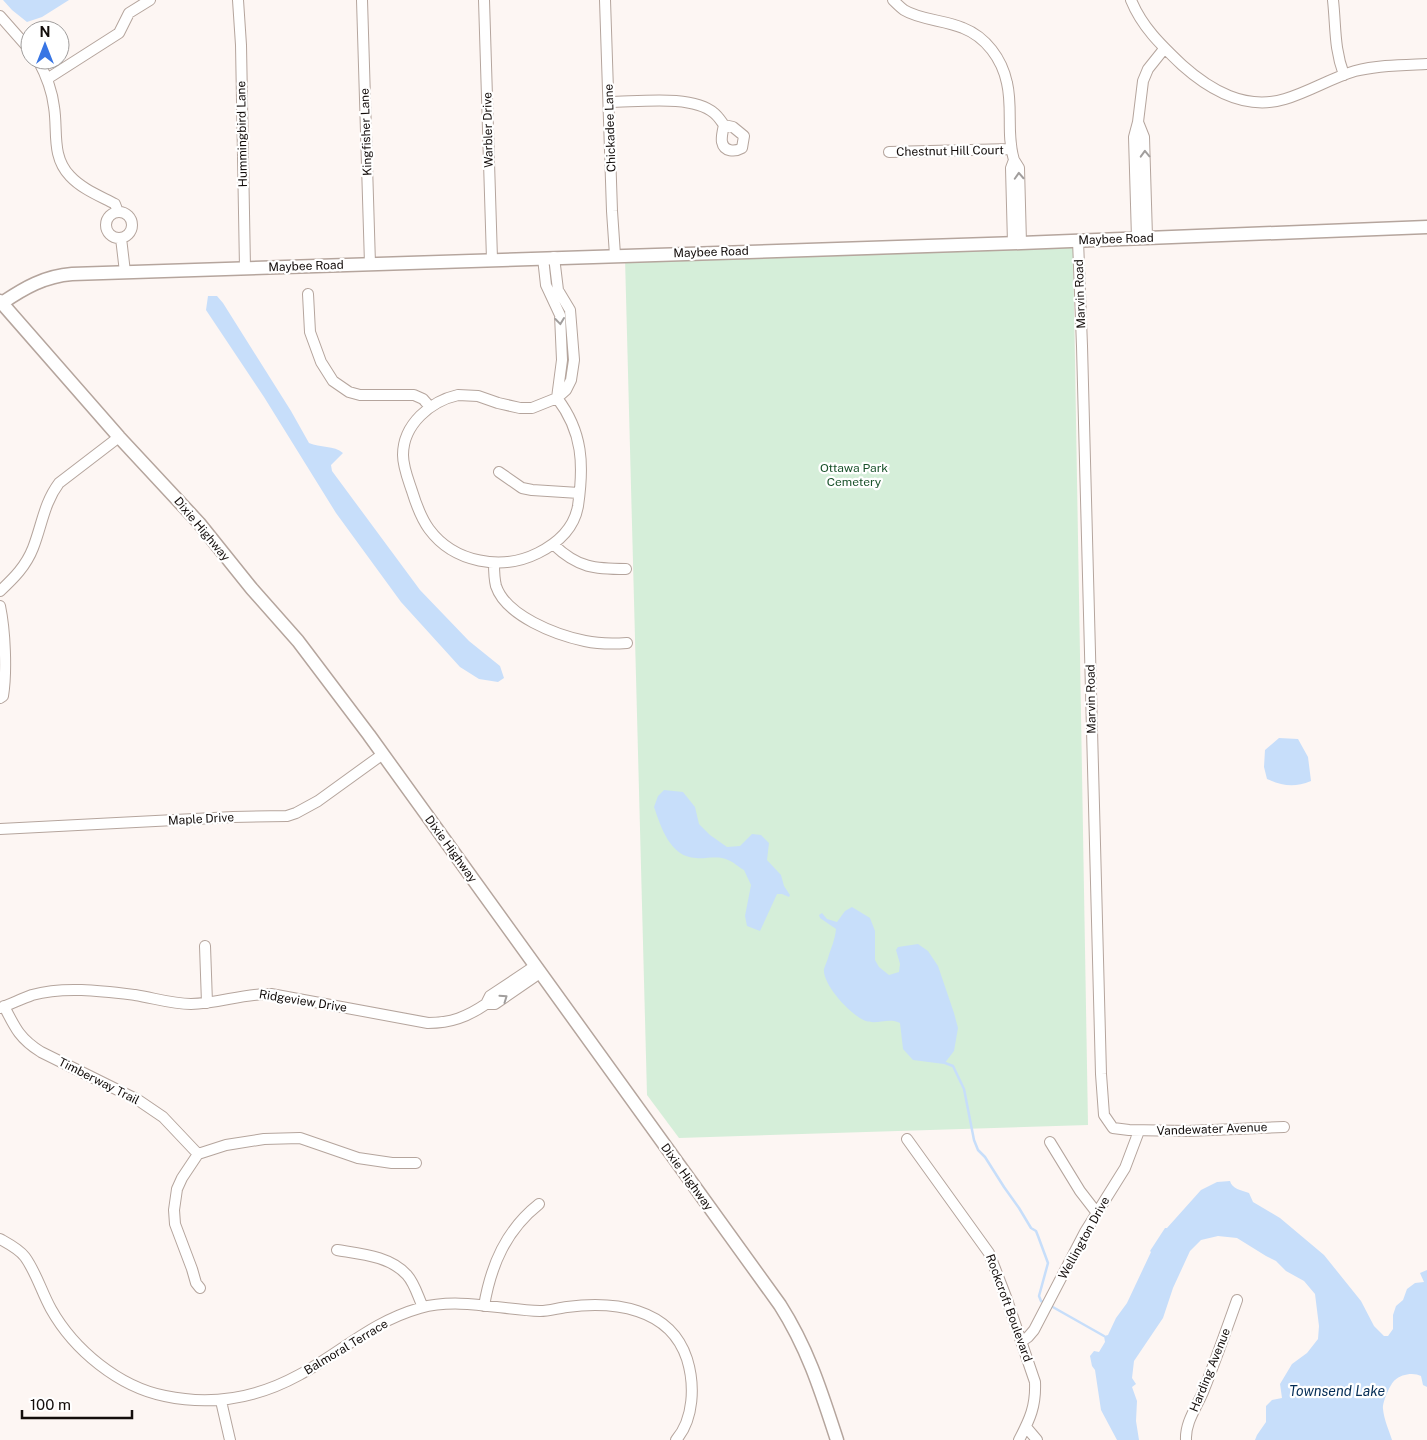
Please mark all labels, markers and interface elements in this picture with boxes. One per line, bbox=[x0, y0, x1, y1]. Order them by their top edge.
north arrow bbox=[20, 20, 70, 70]
text: N bbox=[40, 24, 50, 40]
street label: Hummingbird Lane bbox=[234, 80, 250, 187]
street label: Chickadee Lane bbox=[601, 83, 619, 172]
street label: Kingfisher Lane bbox=[357, 88, 375, 176]
street label: Warbler Drive bbox=[480, 92, 496, 168]
street label: Chestnut Hill Court bbox=[896, 143, 1004, 159]
one-way arrow bbox=[1140, 149, 1150, 157]
one-way arrow bbox=[1013, 172, 1024, 180]
street label: Maybee Road bbox=[1078, 231, 1154, 247]
street label: Maybee Road bbox=[673, 244, 749, 260]
street label: Maybee Road bbox=[268, 258, 344, 274]
street label: Marvin Road bbox=[1072, 259, 1088, 329]
one-way arrow bbox=[554, 317, 565, 325]
park label: Ottawa Park Cemetery bbox=[820, 461, 888, 489]
street label: Dixie Highway bbox=[171, 494, 233, 564]
street label: Marvin Road bbox=[1083, 664, 1099, 734]
street label: Maple Drive bbox=[168, 810, 235, 828]
street label: Dixie Highway bbox=[422, 813, 480, 886]
street label: Ridgeview Drive bbox=[258, 987, 348, 1015]
one-way arrow bbox=[498, 995, 508, 1004]
street label: Timberway Trail bbox=[56, 1055, 142, 1108]
street label: Vandewater Avenue bbox=[1156, 1120, 1268, 1138]
street label: Dixie Highway bbox=[658, 1141, 716, 1214]
street label: Wellington Drive bbox=[1056, 1194, 1113, 1282]
street label: Rockcroft Boulevard bbox=[983, 1252, 1035, 1364]
street label: Balmoral Terrace bbox=[302, 1316, 391, 1378]
street label: Harding Avenue bbox=[1187, 1326, 1233, 1414]
water label: Townsend Lake bbox=[1289, 1383, 1385, 1399]
scale bar bbox=[22, 1388, 132, 1420]
text: 100 m bbox=[30, 1396, 71, 1413]

